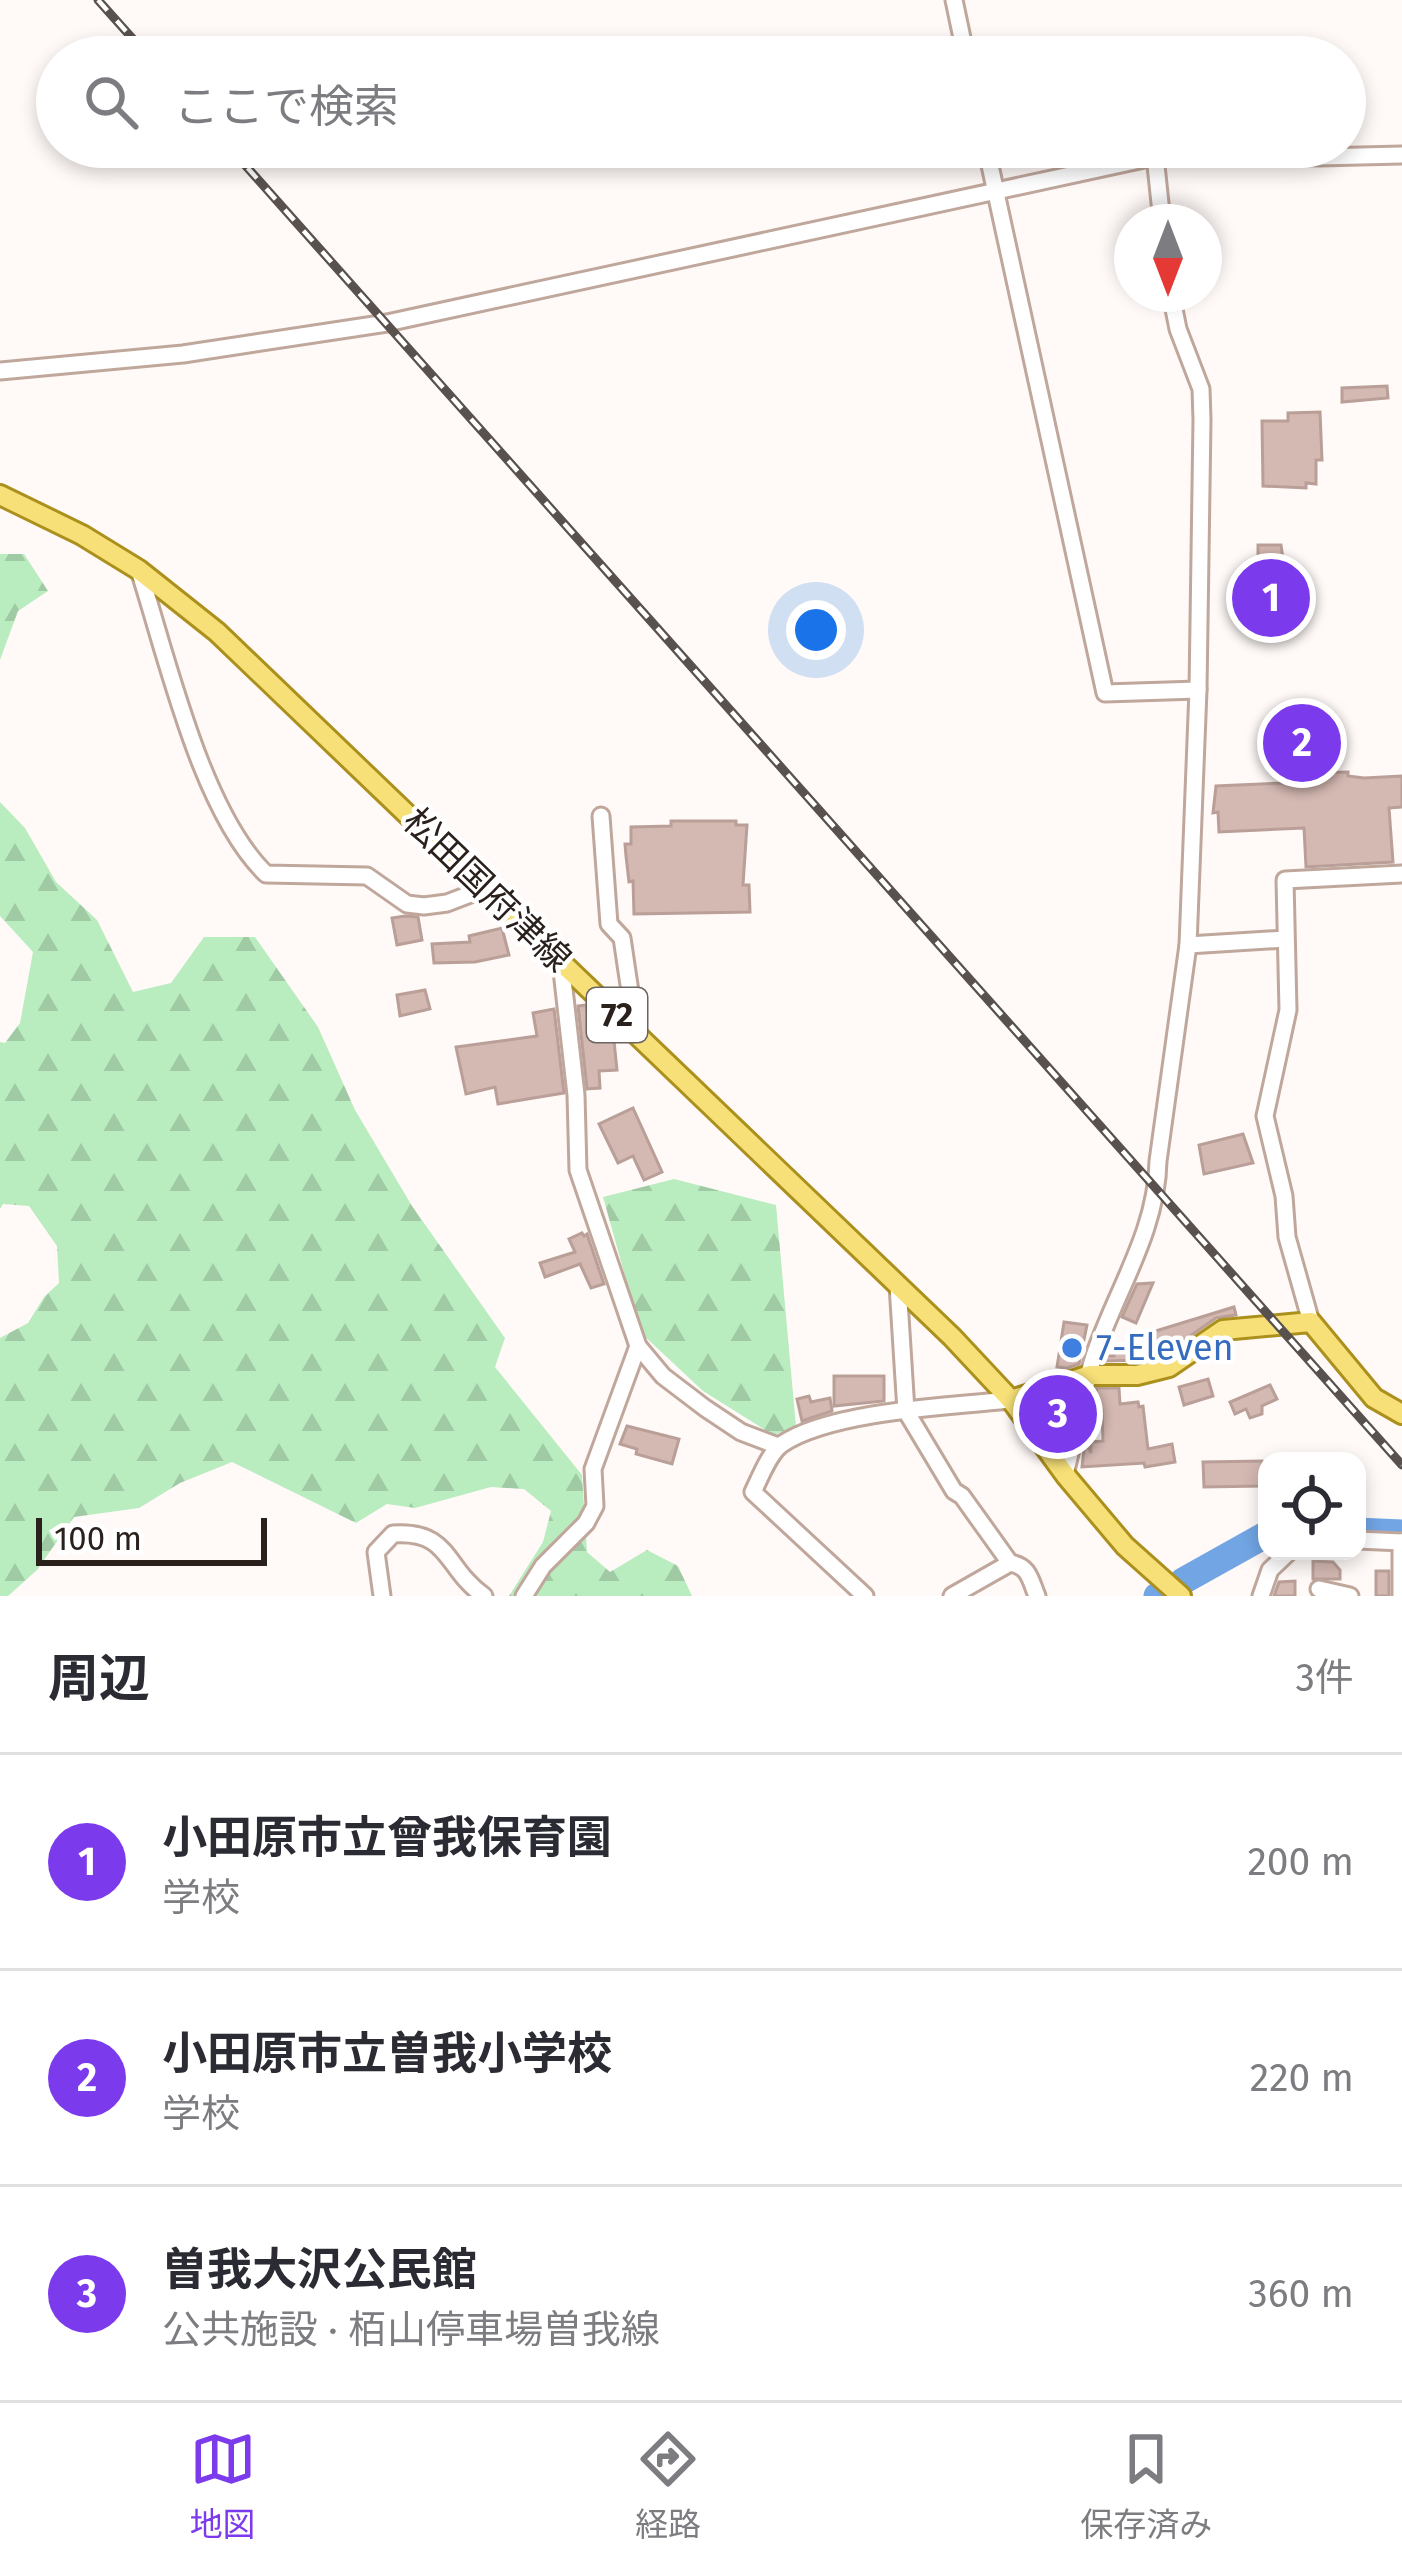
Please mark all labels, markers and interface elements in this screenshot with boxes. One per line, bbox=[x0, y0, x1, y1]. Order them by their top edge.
search box bbox=[36, 36, 1366, 168]
icon: search bbox=[78, 69, 144, 135]
text: ここで検索 bbox=[174, 80, 399, 134]
north arrow bbox=[1114, 204, 1222, 312]
pin: 1 bbox=[1232, 553, 1310, 643]
your location bbox=[786, 600, 846, 660]
pin: 2 bbox=[1263, 698, 1341, 788]
street label: 松田国府津線 bbox=[394, 799, 580, 981]
road number: 72 bbox=[587, 988, 647, 1042]
place label: 7-Eleven bbox=[1096, 1326, 1234, 1370]
marker: 7-Eleven bbox=[1059, 1335, 1085, 1361]
pin: 3 bbox=[1019, 1369, 1097, 1459]
map controls bbox=[1258, 1452, 1366, 1560]
button: locate bbox=[1258, 1452, 1366, 1560]
scale bar bbox=[36, 1512, 267, 1565]
text: 100 m bbox=[54, 1519, 142, 1559]
text: 周辺 bbox=[48, 1648, 150, 1710]
text: 3件 bbox=[1296, 1655, 1354, 1701]
text: 小田原市立曾我保育園 bbox=[162, 1811, 612, 1865]
text: 1 bbox=[78, 1839, 96, 1885]
text: 200 m bbox=[1247, 1839, 1354, 1885]
text: 学校 bbox=[162, 1875, 240, 1921]
text: 小田原市立曽我小学校 bbox=[162, 2027, 612, 2081]
text: 2 bbox=[77, 2055, 97, 2101]
text: 220 m bbox=[1250, 2055, 1354, 2101]
text: 学校 bbox=[162, 2091, 240, 2137]
text: 曽我大沢公民館 bbox=[162, 2243, 477, 2297]
text: 3 bbox=[77, 2271, 97, 2317]
text: 360 m bbox=[1248, 2271, 1354, 2317]
text: 公共施設 · 栢山停車場曽我線 bbox=[162, 2307, 660, 2353]
tab: 地図 bbox=[190, 2426, 256, 2546]
tab: 経路 bbox=[635, 2426, 701, 2546]
tab: 保存済み bbox=[1080, 2426, 1212, 2546]

